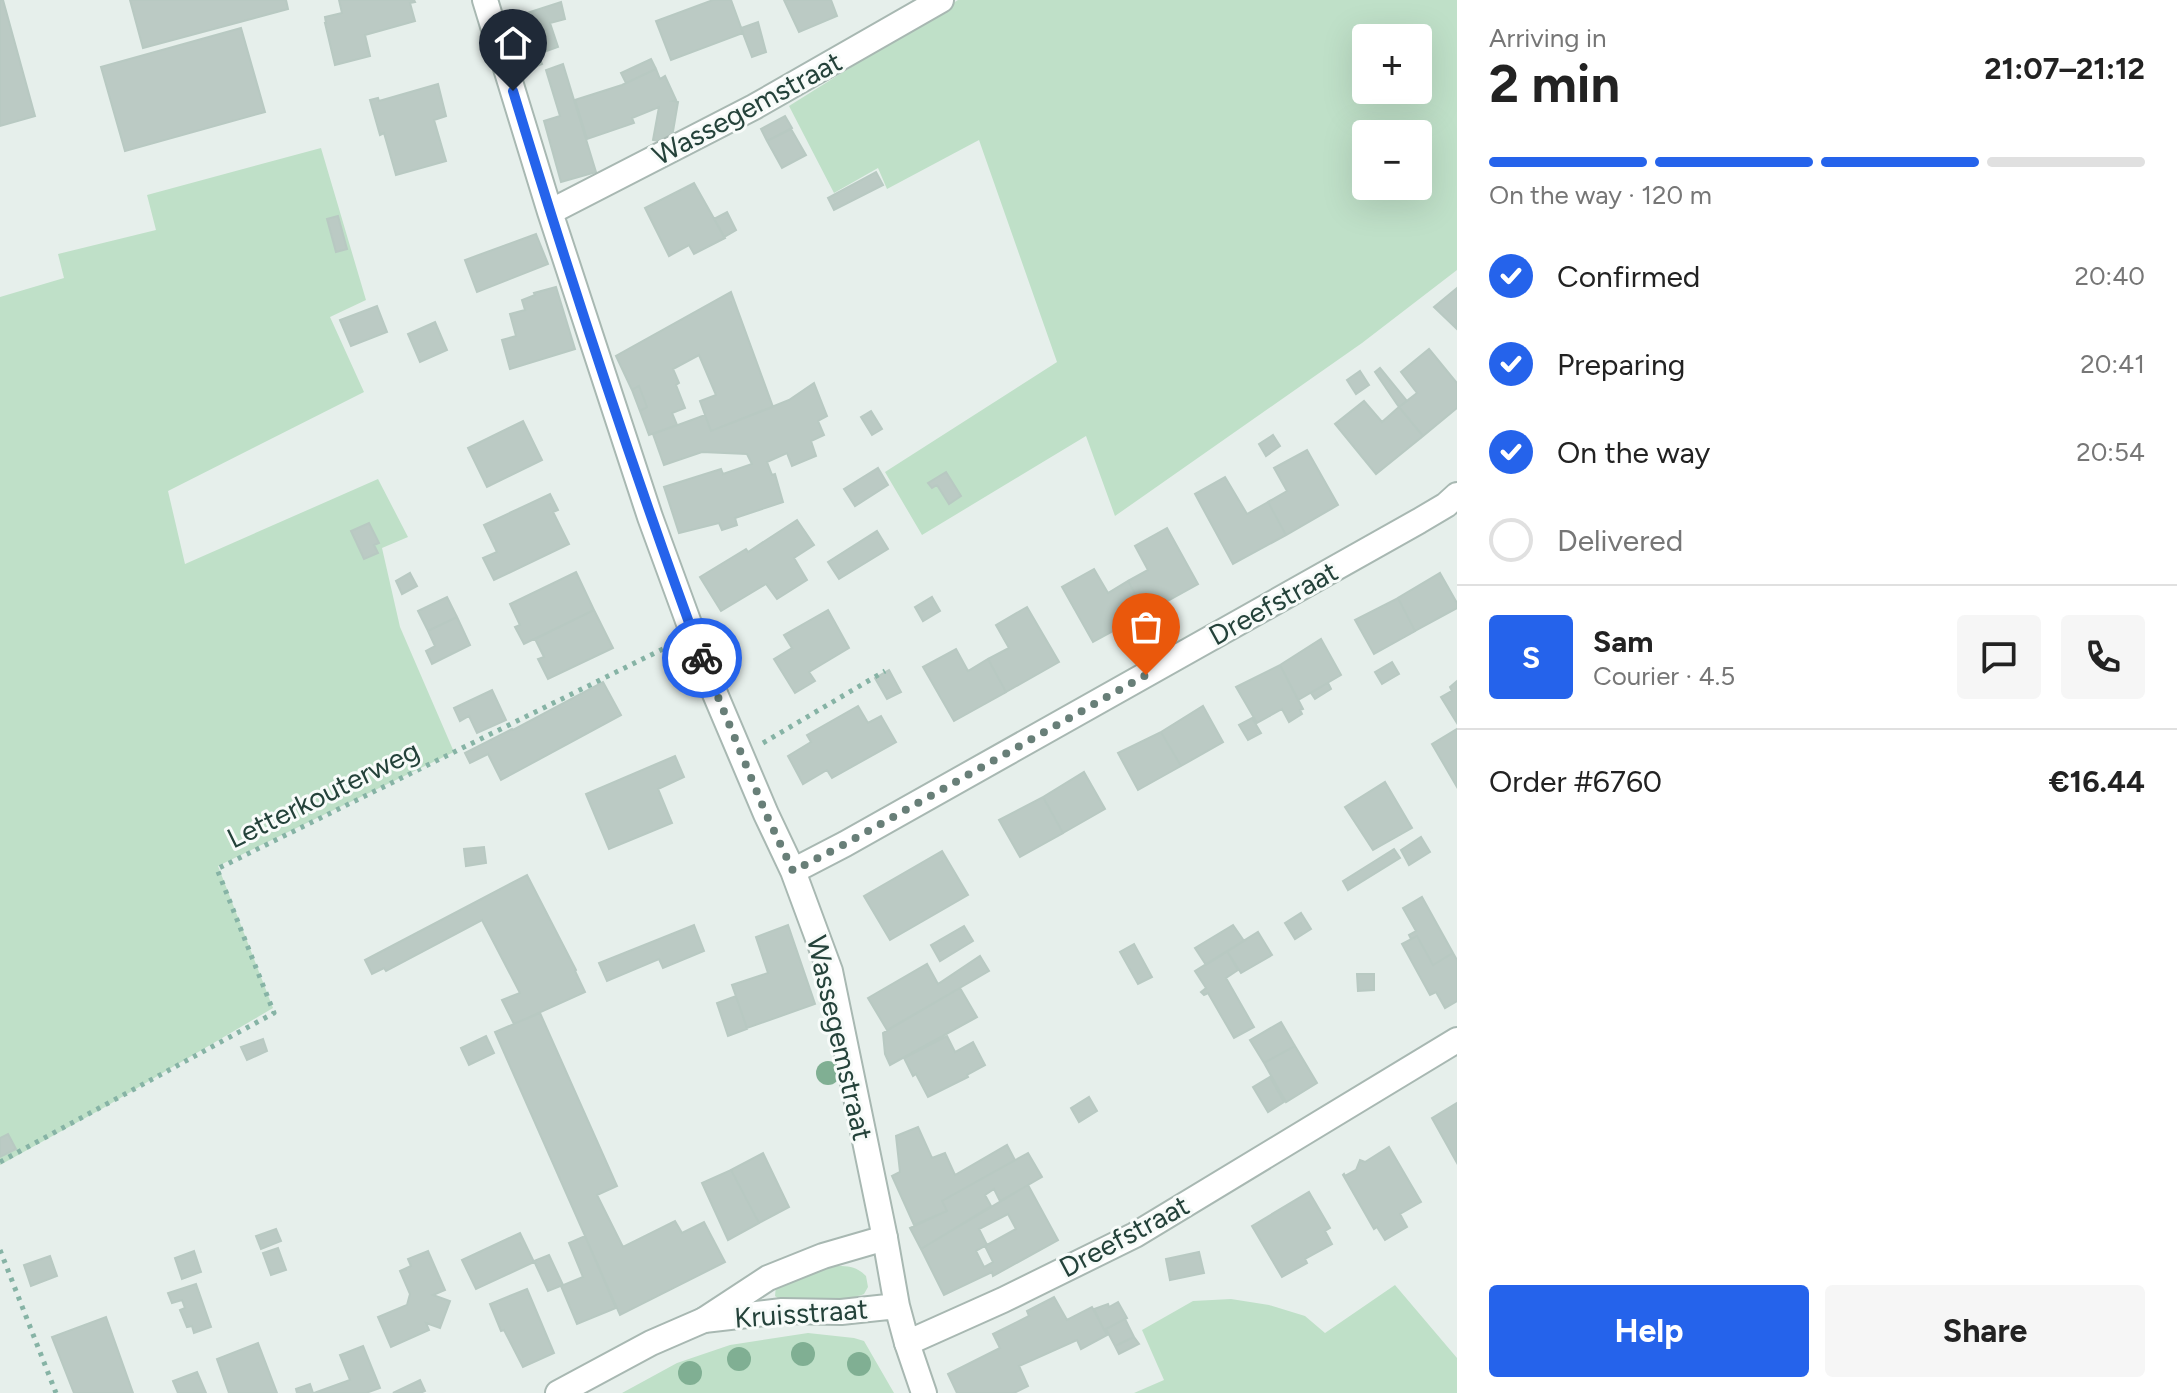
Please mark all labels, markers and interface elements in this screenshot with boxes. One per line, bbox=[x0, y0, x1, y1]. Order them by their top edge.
pin bbox=[479, 9, 547, 91]
icon: home bbox=[491, 21, 535, 65]
text: Arriving in bbox=[1489, 22, 1607, 54]
map controls bbox=[1352, 24, 1432, 200]
button: + bbox=[1352, 24, 1432, 104]
street label: Wassegemstraat bbox=[647, 44, 847, 172]
text: 21:07–21:12 bbox=[1984, 50, 2145, 87]
text: 2 min bbox=[1489, 53, 1620, 115]
button: − bbox=[1352, 120, 1432, 200]
text: On the way · 120 m bbox=[1489, 179, 1712, 211]
icon: check bbox=[1489, 254, 1533, 298]
text: Confirmed bbox=[1557, 258, 1700, 295]
text: 20:40 bbox=[2074, 260, 2145, 292]
icon: check bbox=[1489, 342, 1533, 386]
text: Preparing bbox=[1557, 346, 1685, 383]
text: 20:41 bbox=[2080, 348, 2145, 380]
icon: check bbox=[1489, 430, 1533, 474]
text: On the way bbox=[1557, 434, 1710, 471]
text: 20:54 bbox=[2076, 436, 2145, 468]
text: Delivered bbox=[1557, 522, 1683, 559]
street label: Dreefstraat bbox=[1203, 554, 1343, 652]
pin bbox=[1112, 593, 1180, 675]
icon: bag bbox=[1124, 605, 1168, 649]
button: chat bbox=[1957, 615, 2041, 699]
button: phone bbox=[2061, 615, 2145, 699]
courier bbox=[662, 618, 742, 698]
text: Sam bbox=[1593, 623, 1653, 660]
icon: bike bbox=[680, 636, 724, 680]
text: S bbox=[1522, 639, 1540, 676]
text: Courier · 4.5 bbox=[1593, 660, 1735, 692]
street label: Letterkouterweg bbox=[221, 733, 425, 855]
text: Order #6760 bbox=[1489, 763, 1662, 800]
text: €16.44 bbox=[2049, 763, 2145, 800]
street label: Wassegemstraat bbox=[800, 932, 880, 1144]
street label: Dreefstraat bbox=[1053, 1188, 1195, 1284]
button: Help bbox=[1489, 1285, 1809, 1377]
button: Share bbox=[1825, 1285, 2145, 1377]
street label: Kruisstraat bbox=[733, 1291, 869, 1335]

